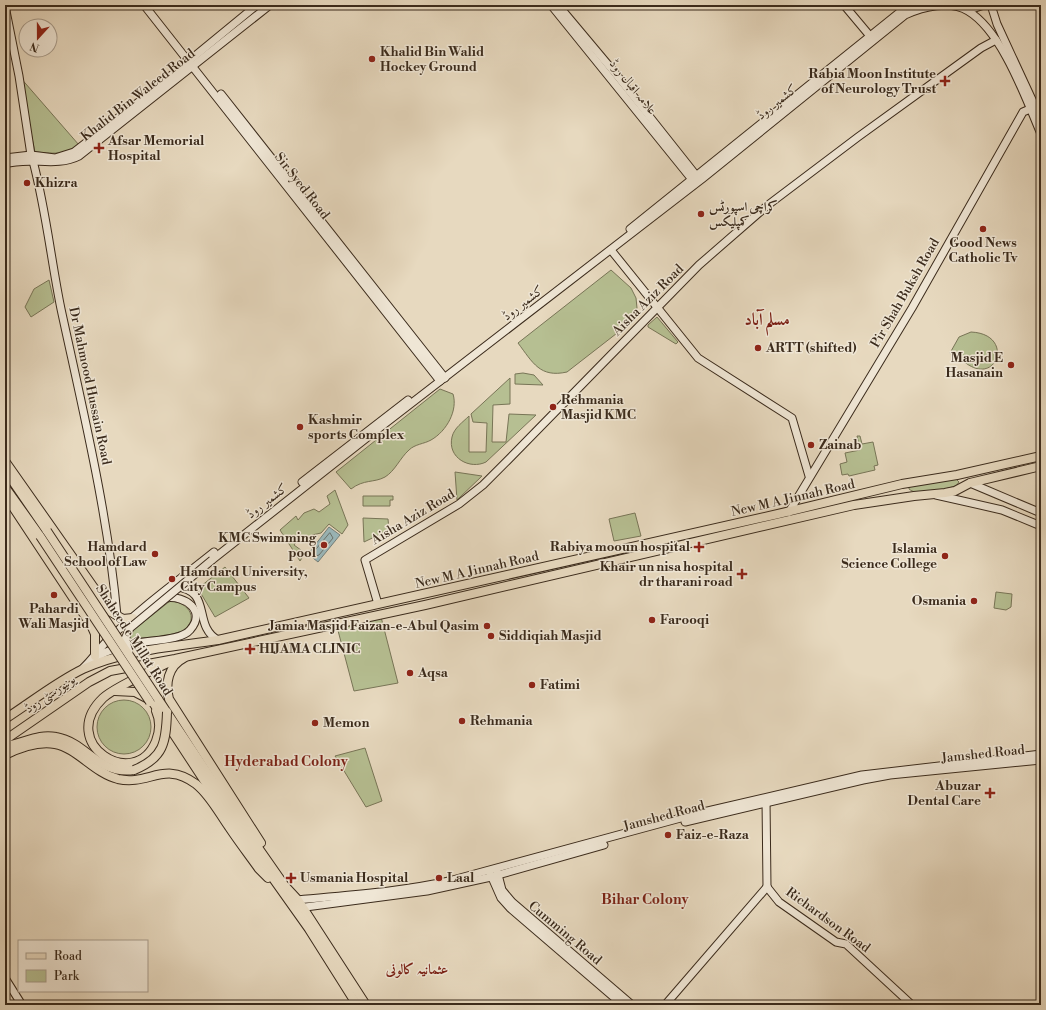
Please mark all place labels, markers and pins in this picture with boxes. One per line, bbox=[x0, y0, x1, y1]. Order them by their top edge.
place label: Khalid Bin Walid Hockey Ground bbox=[380, 44, 484, 75]
marker: Khalid Bin Walid Hockey Ground bbox=[367, 54, 377, 64]
place label: Rabia Moon Institute of Neurology Trust bbox=[809, 66, 936, 97]
marker: Rabia Moon Institute of Neurology Trust bbox=[939, 75, 951, 87]
place label: Afsar Memorial Hospital bbox=[107, 133, 205, 164]
marker: Afsar Memorial Hospital bbox=[93, 142, 105, 154]
place label: Khizra bbox=[35, 175, 78, 191]
marker: Khizra bbox=[22, 178, 32, 188]
place label: کراچی اسپورٹس کمپلیکس bbox=[709, 199, 777, 231]
marker: کراچی اسپورٹس کمپلیکس bbox=[696, 209, 706, 219]
marker: Good News Catholic Tv bbox=[978, 224, 988, 234]
place label: Good News Catholic Tv bbox=[949, 235, 1018, 266]
place label: ARTT (shifted) bbox=[765, 340, 856, 356]
marker: ARTT (shifted) bbox=[753, 343, 763, 353]
place label: Masjid E Hasanain bbox=[945, 350, 1003, 381]
marker: Masjid E Hasanain bbox=[1006, 360, 1016, 370]
place label: Rehmania Masjid KMC bbox=[561, 392, 636, 423]
marker: Rehmania Masjid KMC bbox=[548, 402, 558, 412]
place label: Kashmir sports Complex bbox=[308, 412, 405, 443]
marker: Kashmir sports Complex bbox=[295, 422, 305, 432]
place label: Zainab bbox=[819, 437, 861, 453]
marker: Zainab bbox=[806, 440, 816, 450]
place label: KMC Swimming pool bbox=[218, 530, 317, 561]
place label: Hamdard School of Law bbox=[64, 539, 148, 570]
place label: Rabiya mooun hospital bbox=[550, 539, 691, 555]
marker: KMC Swimming pool bbox=[319, 540, 329, 550]
marker: Rabiya mooun hospital bbox=[693, 541, 705, 553]
place label: Islamia Science College bbox=[841, 541, 938, 572]
marker: Hamdard School of Law bbox=[150, 549, 160, 559]
marker: Islamia Science College bbox=[940, 551, 950, 561]
place label: Khair un nisa hospital dr tharani road bbox=[600, 559, 734, 590]
place label: Hamdard University, City Campus bbox=[180, 564, 308, 595]
marker: Khair un nisa hospital dr tharani road bbox=[736, 568, 748, 580]
marker: Hamdard University, City Campus bbox=[167, 574, 177, 584]
marker: Pahardi Wali Masjid bbox=[49, 590, 59, 600]
place label: Osmania bbox=[912, 593, 967, 609]
marker: Osmania bbox=[969, 596, 979, 606]
place label: Pahardi Wali Masjid bbox=[18, 601, 89, 632]
place label: Farooqi bbox=[660, 612, 709, 628]
marker: Farooqi bbox=[647, 615, 657, 625]
place label: Jamia Masjid Faizan-e-Abul Qasim bbox=[268, 618, 479, 634]
marker: Jamia Masjid Faizan-e-Abul Qasim bbox=[482, 621, 492, 631]
place label: Siddiqiah Masjid bbox=[499, 628, 602, 644]
marker: Siddiqiah Masjid bbox=[486, 631, 496, 641]
place label: HIJAMA CLINIC bbox=[259, 641, 360, 657]
marker: HIJAMA CLINIC bbox=[244, 643, 256, 655]
place label: Aqsa bbox=[417, 665, 449, 681]
marker: Aqsa bbox=[405, 668, 415, 678]
place label: Fatimi bbox=[540, 677, 580, 693]
marker: Fatimi bbox=[527, 680, 537, 690]
place label: Rehmania bbox=[470, 713, 533, 729]
place label: Memon bbox=[323, 715, 370, 731]
marker: Rehmania bbox=[457, 716, 467, 726]
marker: Memon bbox=[310, 718, 320, 728]
place label: Abuzar Dental Care bbox=[908, 778, 981, 809]
marker: Abuzar Dental Care bbox=[984, 787, 996, 799]
place label: Faiz-e-Raza bbox=[676, 827, 750, 843]
marker: Faiz-e-Raza bbox=[663, 830, 673, 840]
place label: Usmania Hospital bbox=[300, 870, 409, 886]
place label: Laal bbox=[447, 870, 475, 886]
marker: Usmania Hospital bbox=[285, 872, 297, 884]
marker: Laal bbox=[434, 873, 444, 883]

